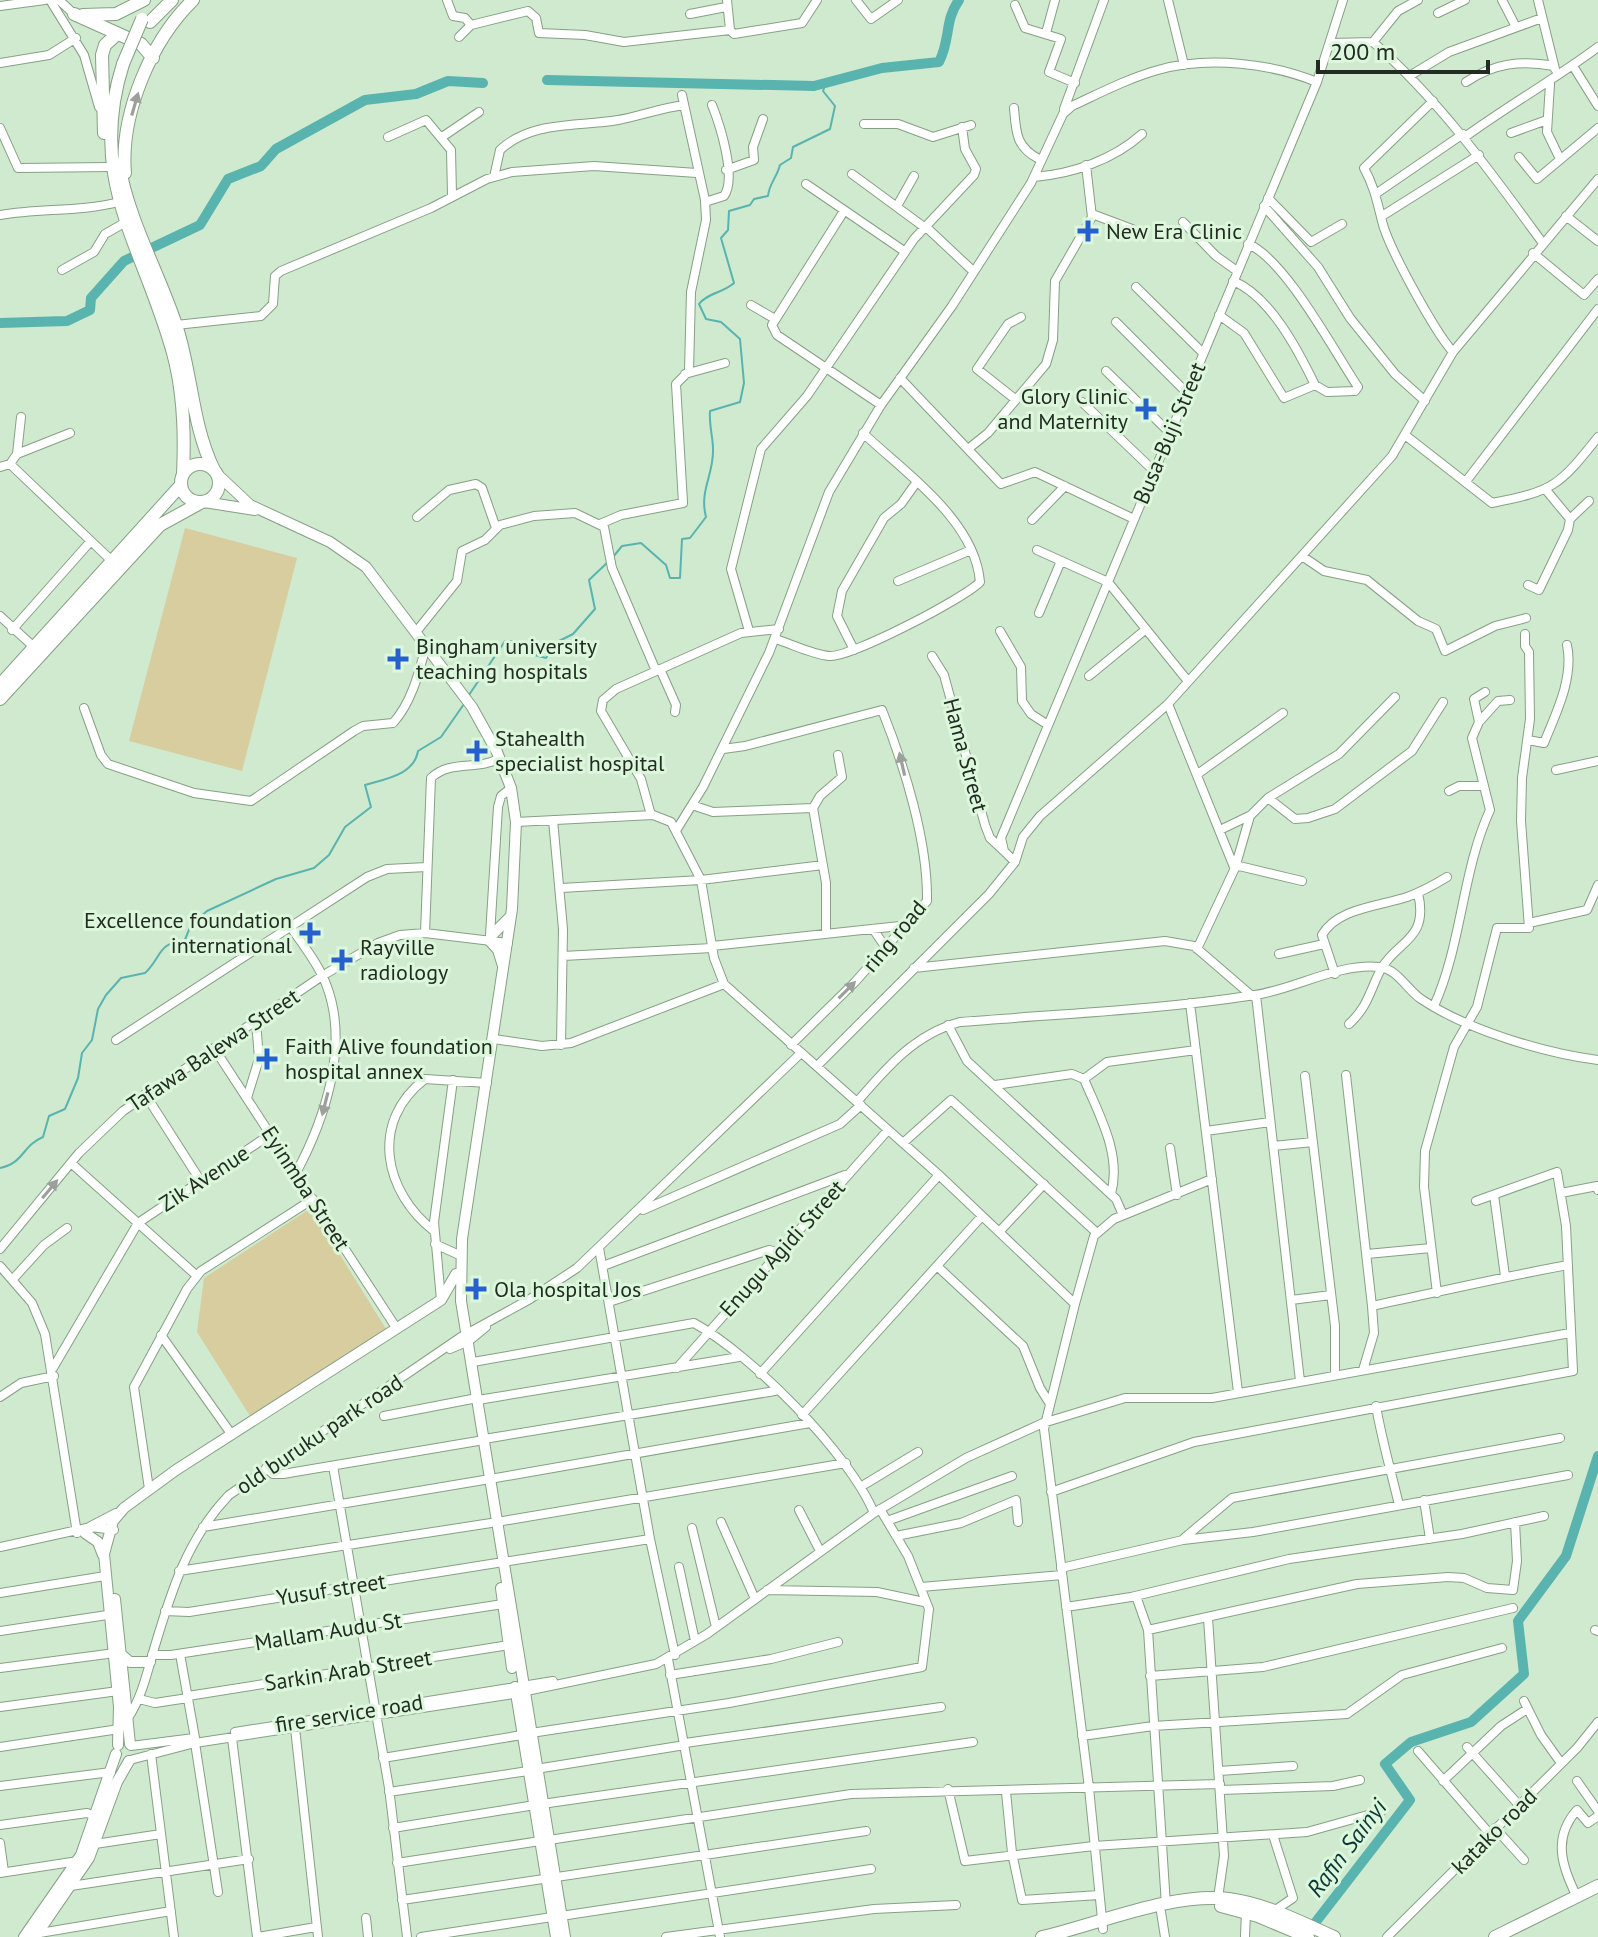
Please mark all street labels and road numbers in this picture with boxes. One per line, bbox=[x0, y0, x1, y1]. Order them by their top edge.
street label: Busa-Buji Street bbox=[1127, 357, 1212, 508]
street label: Hama Street bbox=[937, 695, 995, 815]
street label: ring road bbox=[856, 894, 932, 978]
street label: Tafawa Balewa Street bbox=[121, 982, 305, 1118]
street label: Eyinmba Street bbox=[255, 1121, 357, 1256]
street label: Zik Avenue bbox=[154, 1139, 254, 1217]
street label: Enugu Agidi Street bbox=[713, 1173, 851, 1322]
street label: old buruku park road bbox=[230, 1368, 408, 1500]
street label: Yusuf street bbox=[274, 1566, 388, 1611]
street label: Mallam Audu St bbox=[252, 1605, 404, 1656]
street label: Sarkin Arab Street bbox=[262, 1643, 434, 1697]
street label: fire service road bbox=[273, 1687, 425, 1739]
street label: katako road bbox=[1445, 1782, 1543, 1880]

